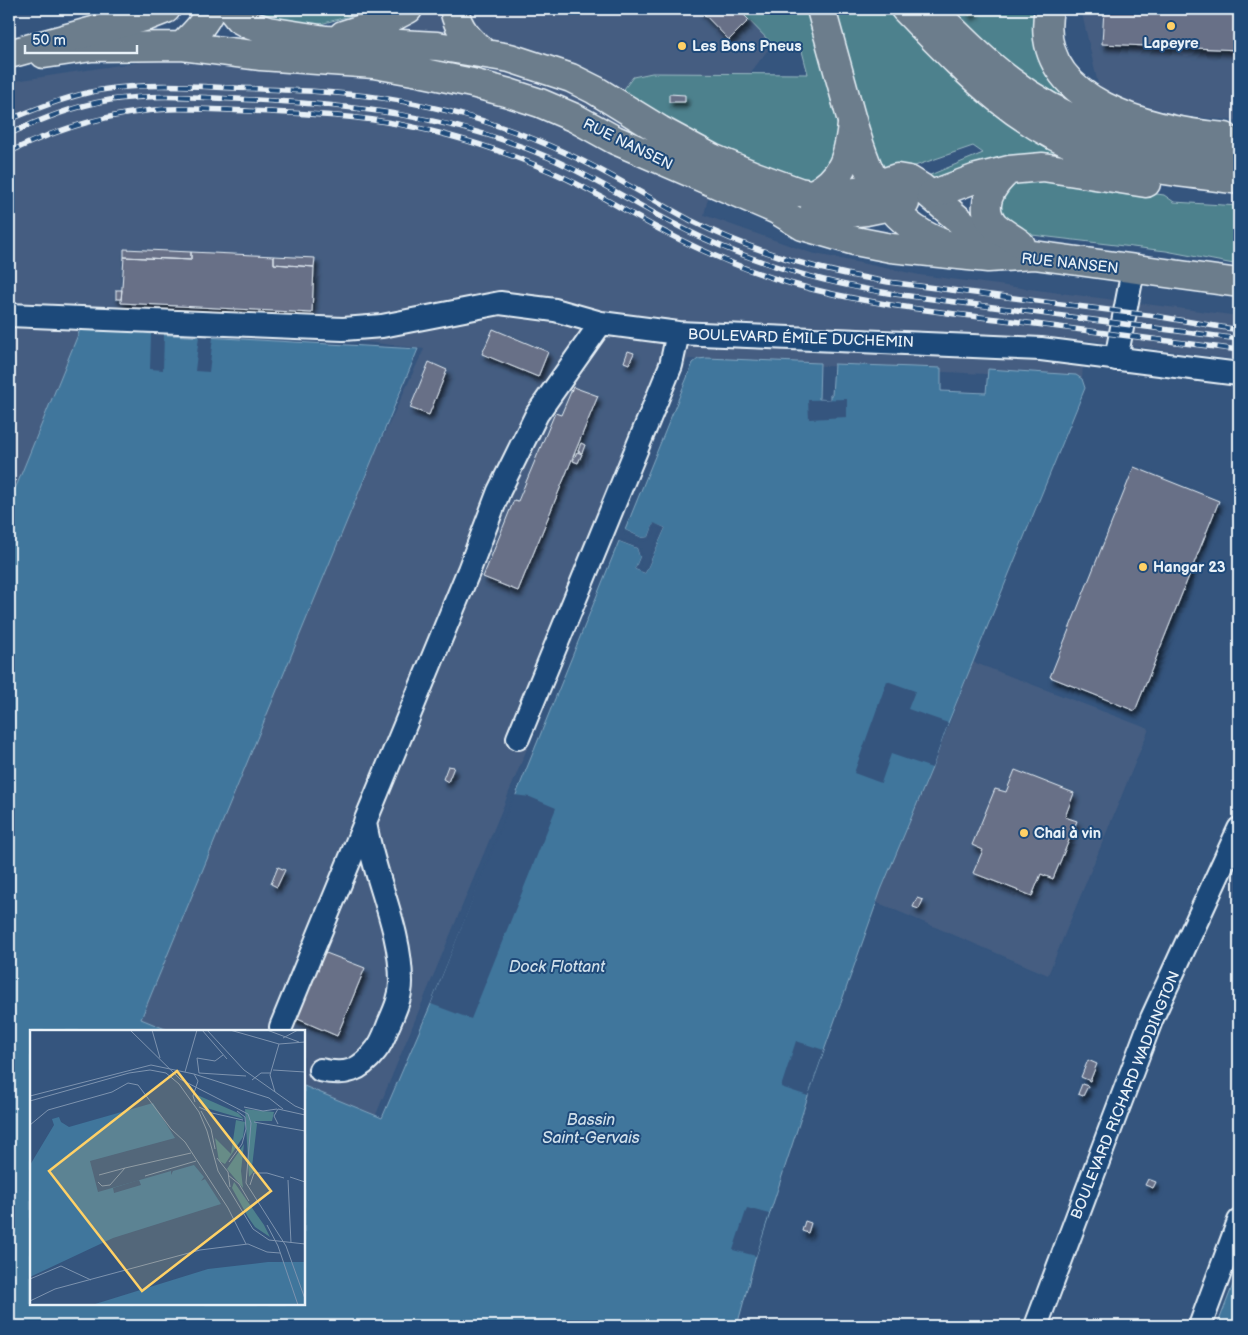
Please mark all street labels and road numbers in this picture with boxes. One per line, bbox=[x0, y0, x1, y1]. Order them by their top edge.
street label: RUE NANSEN bbox=[580, 115, 676, 174]
street label: RUE NANSEN bbox=[1020, 249, 1119, 278]
street label: BOULEVARD ÉMILE DUCHEMIN bbox=[688, 325, 914, 352]
street label: BOULEVARD RICHARD WADDINGTON bbox=[1067, 968, 1184, 1222]

